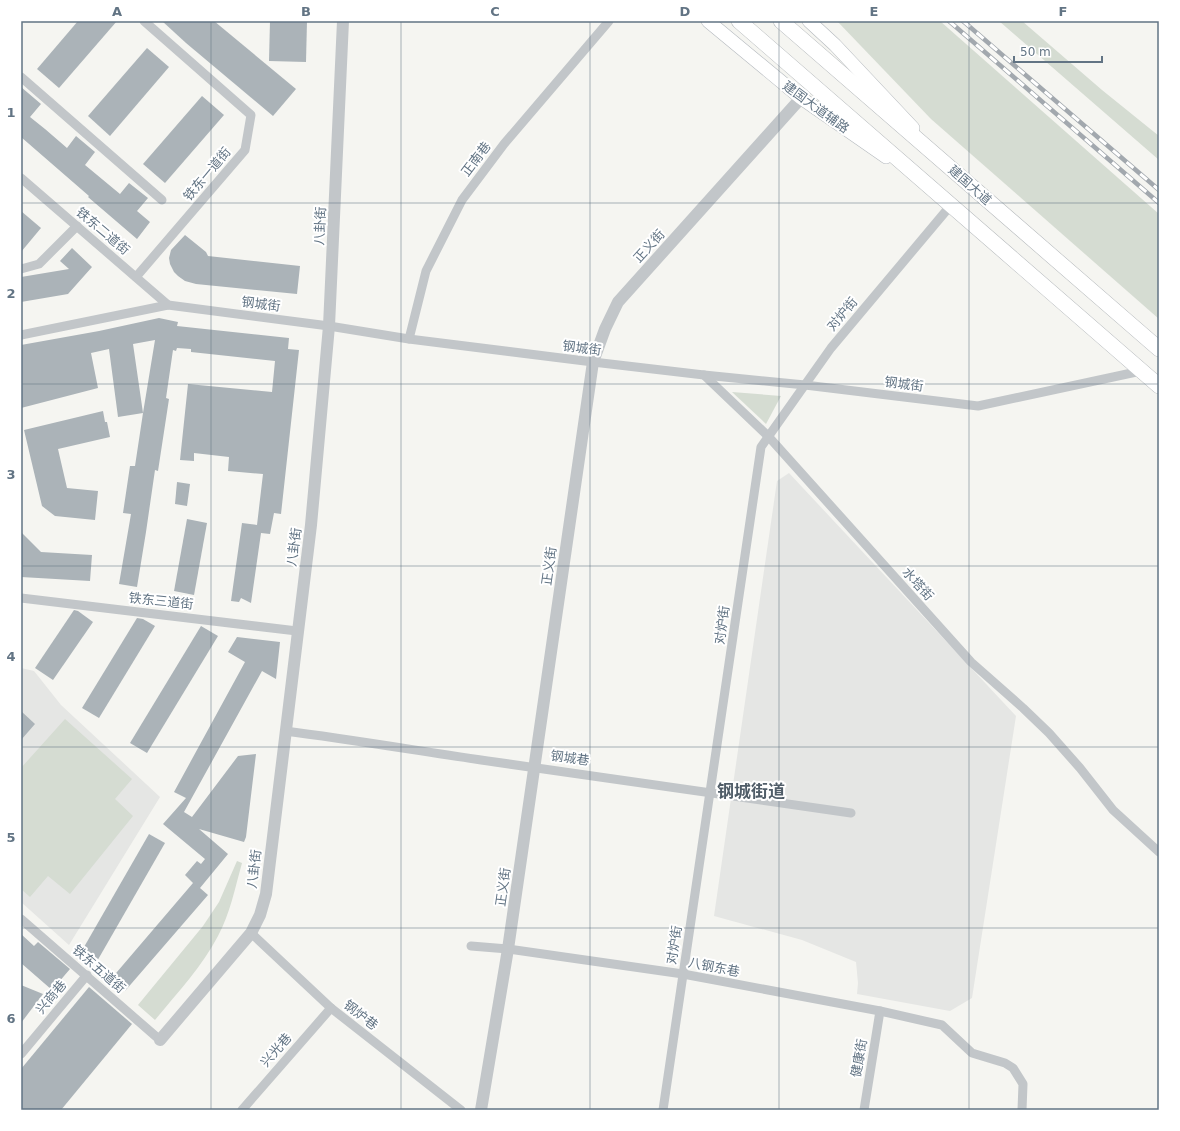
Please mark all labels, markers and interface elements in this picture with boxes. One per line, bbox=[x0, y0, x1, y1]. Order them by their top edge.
text: A bbox=[112, 4, 122, 19]
text: B bbox=[301, 4, 311, 19]
text: C bbox=[490, 4, 500, 19]
text: D bbox=[680, 4, 691, 19]
text: E bbox=[870, 4, 878, 19]
text: F bbox=[1059, 4, 1067, 19]
scale bar bbox=[1014, 38, 1102, 64]
text: 50 m bbox=[1020, 45, 1051, 59]
street label: 建国大道辅路 bbox=[780, 78, 852, 136]
text: 1 bbox=[6, 105, 16, 120]
street label: 正南巷 bbox=[458, 139, 494, 179]
street label: 铁东一道街 bbox=[180, 144, 234, 204]
street label: 建国大道 bbox=[945, 162, 995, 208]
street label: 铁东二道街 bbox=[73, 204, 133, 258]
street label: 八卦街 bbox=[311, 206, 329, 246]
street label: 正义街 bbox=[630, 226, 668, 266]
text: 2 bbox=[6, 286, 16, 301]
street label: 钢城街 bbox=[241, 294, 281, 314]
street label: 对炉街 bbox=[824, 294, 860, 334]
street label: 钢城街 bbox=[562, 338, 602, 358]
street label: 钢城街 bbox=[884, 374, 924, 394]
text: 3 bbox=[6, 467, 16, 482]
street label: 八卦街 bbox=[284, 527, 304, 567]
street label: 正义街 bbox=[539, 546, 559, 586]
street label: 水塔街 bbox=[899, 564, 937, 604]
street label: 铁东三道街 bbox=[128, 590, 194, 612]
street label: 对炉街 bbox=[712, 605, 732, 645]
text: 4 bbox=[6, 649, 16, 664]
street label: 钢城巷 bbox=[550, 748, 590, 768]
district label: 钢城街道 bbox=[717, 781, 785, 801]
text: 5 bbox=[6, 830, 16, 845]
street label: 八卦街 bbox=[244, 849, 264, 889]
street label: 正义街 bbox=[493, 867, 513, 907]
street label: 对炉街 bbox=[664, 925, 684, 965]
street label: 铁东五道街 bbox=[70, 942, 128, 996]
street label: 八钢东巷 bbox=[687, 955, 741, 979]
street label: 兴商巷 bbox=[33, 977, 69, 1017]
street label: 钢炉巷 bbox=[341, 997, 381, 1033]
text: 6 bbox=[6, 1011, 16, 1026]
street label: 兴光巷 bbox=[258, 1030, 294, 1070]
street label: 健康街 bbox=[848, 1037, 870, 1079]

